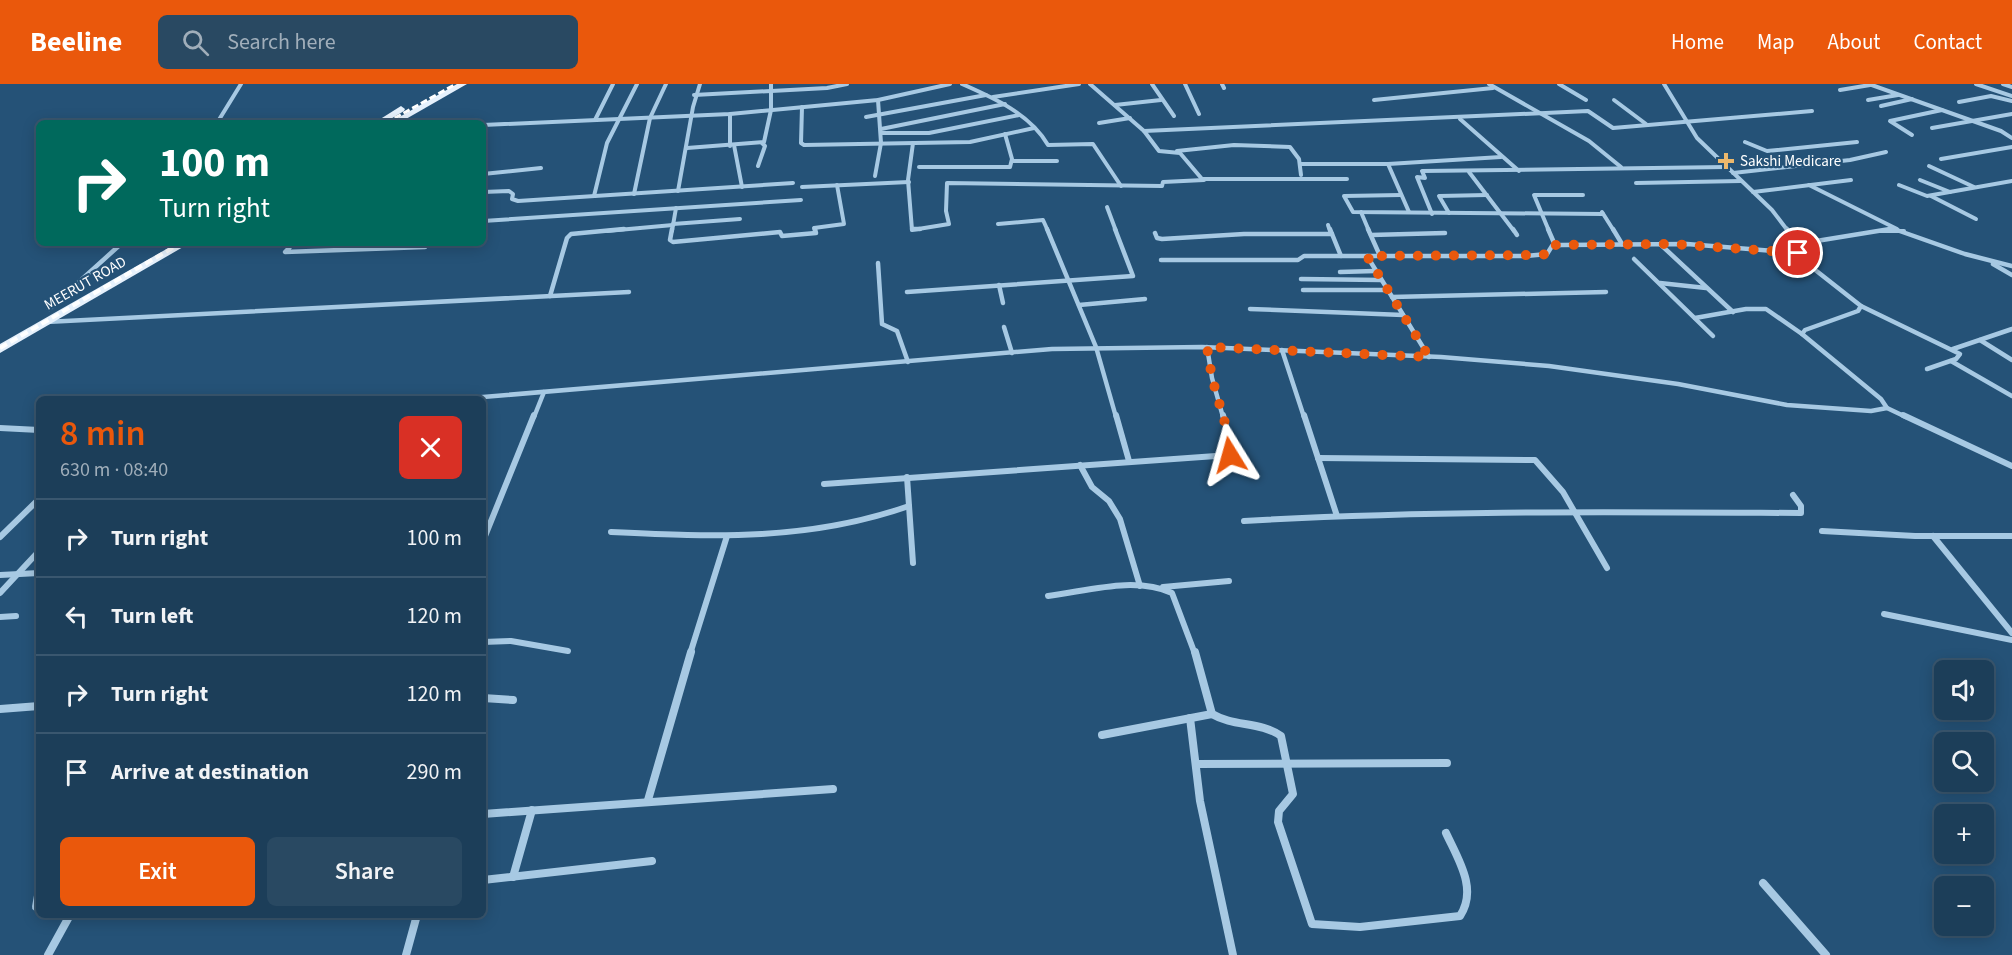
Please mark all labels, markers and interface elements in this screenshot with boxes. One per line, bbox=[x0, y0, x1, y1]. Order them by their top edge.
search box bbox=[158, 15, 578, 69]
text: Beeline bbox=[30, 22, 122, 62]
icon: search bbox=[179, 26, 212, 59]
text: Search here bbox=[227, 26, 336, 58]
text: Home bbox=[1671, 27, 1724, 57]
text: Map bbox=[1757, 27, 1795, 57]
text: About bbox=[1828, 27, 1880, 57]
text: Contact bbox=[1913, 27, 1982, 57]
text: 100 m bbox=[159, 133, 270, 193]
icon: right bbox=[60, 144, 138, 222]
place label: Sakshi Medicare bbox=[1740, 151, 1841, 172]
marker: Sakshi Medicare bbox=[1717, 152, 1735, 170]
text: Turn right bbox=[159, 189, 270, 228]
pin bbox=[1772, 227, 1823, 278]
icon: arrive bbox=[1781, 236, 1814, 269]
street label: MEERUT ROAD bbox=[40, 251, 130, 315]
text: 8 min bbox=[60, 408, 146, 459]
button: close bbox=[399, 416, 462, 479]
position arrow bbox=[1198, 423, 1262, 487]
text: 630 m · 08:40 bbox=[60, 456, 168, 484]
icon: right bbox=[60, 522, 93, 555]
text: Turn right bbox=[111, 522, 208, 554]
text: 100 m bbox=[407, 522, 462, 554]
icon: left bbox=[60, 600, 93, 633]
text: Turn left bbox=[111, 600, 193, 632]
text: 120 m bbox=[407, 600, 462, 632]
map controls bbox=[1934, 660, 1994, 936]
button: sound bbox=[1934, 660, 1994, 720]
icon: right bbox=[60, 678, 93, 711]
text: Turn right bbox=[111, 678, 208, 710]
text: 120 m bbox=[407, 678, 462, 710]
button: search bbox=[1934, 732, 1994, 792]
icon: arrive bbox=[60, 756, 93, 789]
text: Arrive at destination bbox=[111, 756, 309, 788]
text: 290 m bbox=[407, 756, 462, 788]
button: + bbox=[1934, 804, 1994, 864]
button: Exit bbox=[60, 837, 255, 906]
button: Share bbox=[267, 837, 462, 906]
button: − bbox=[1934, 876, 1994, 936]

